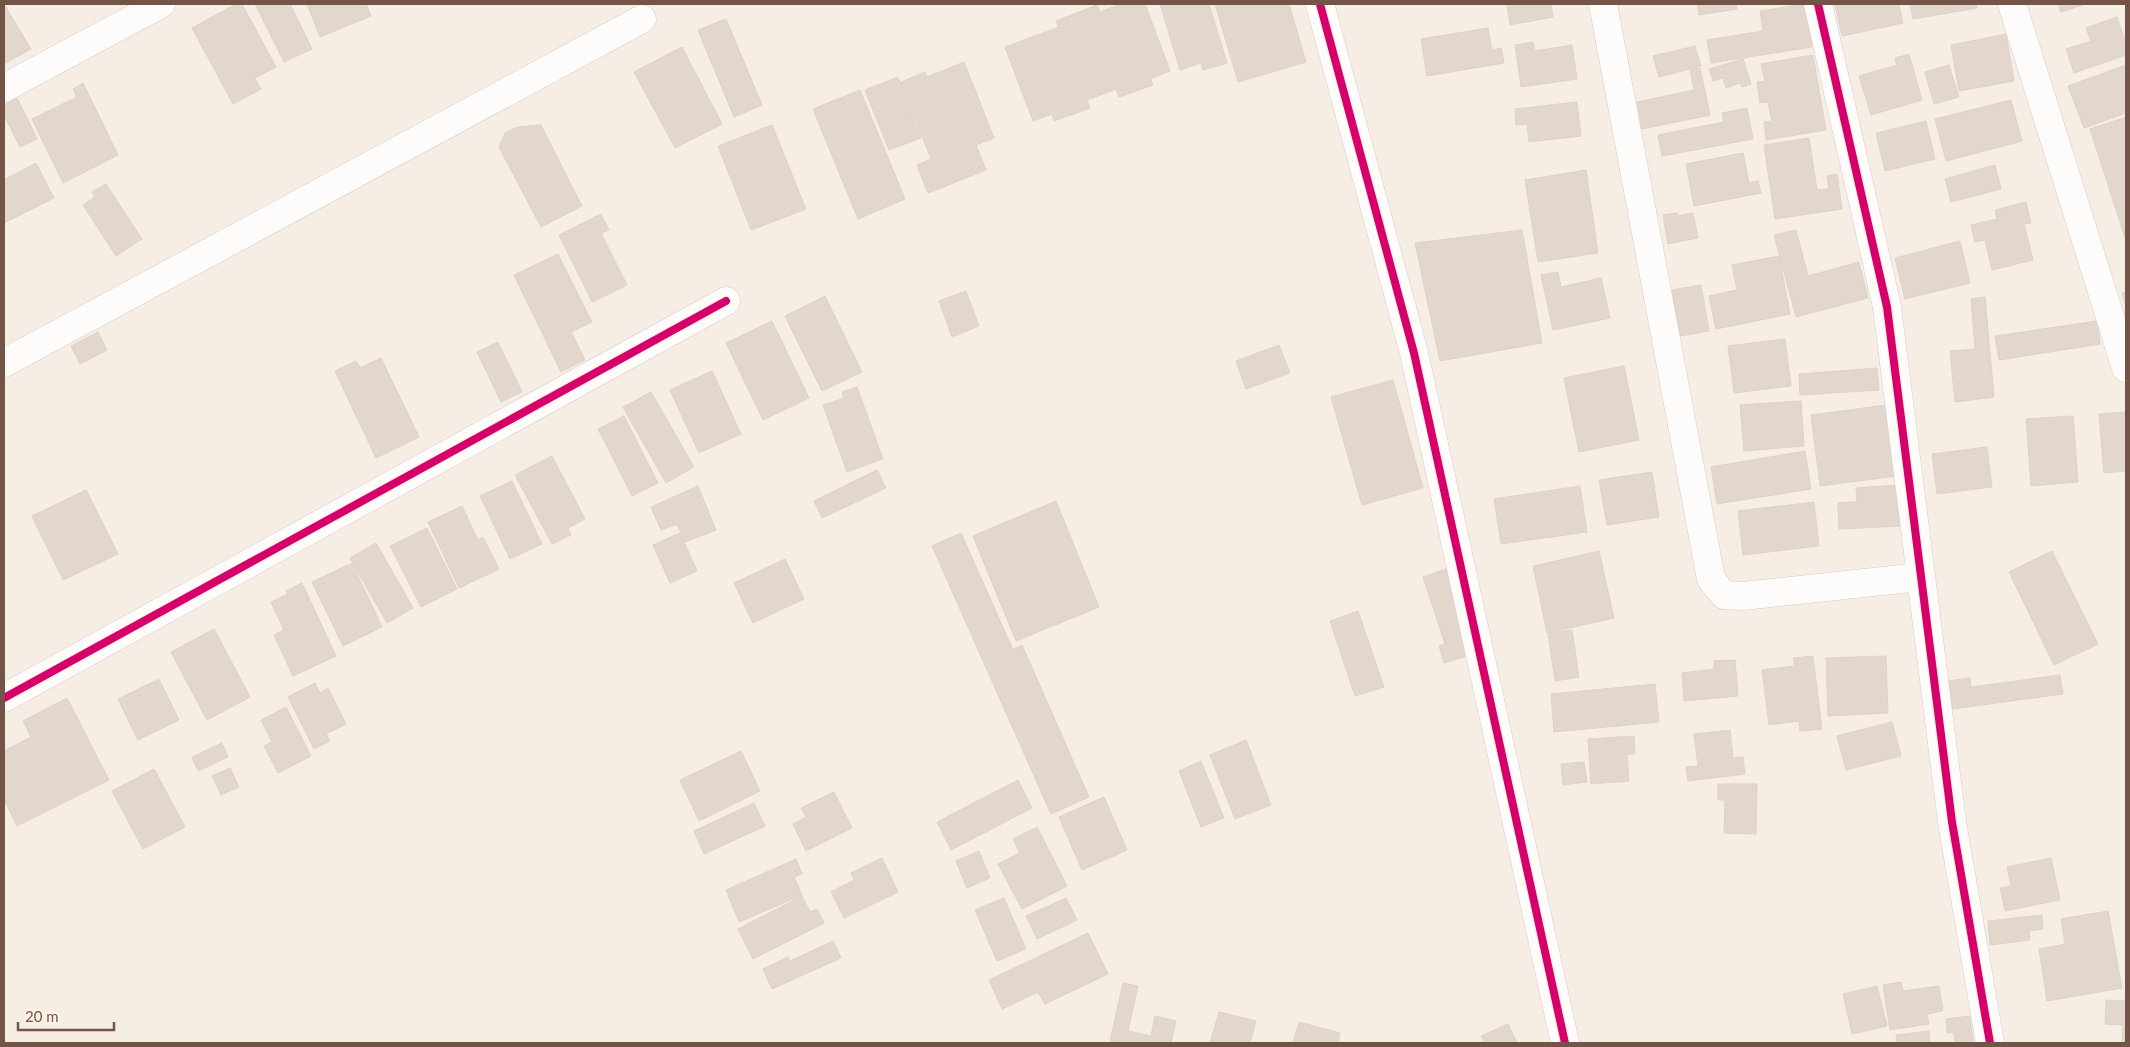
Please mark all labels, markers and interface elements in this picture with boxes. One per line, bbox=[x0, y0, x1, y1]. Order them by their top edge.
scale bar bbox=[18, 1000, 114, 1032]
text: 20 m bbox=[25, 1007, 59, 1025]

